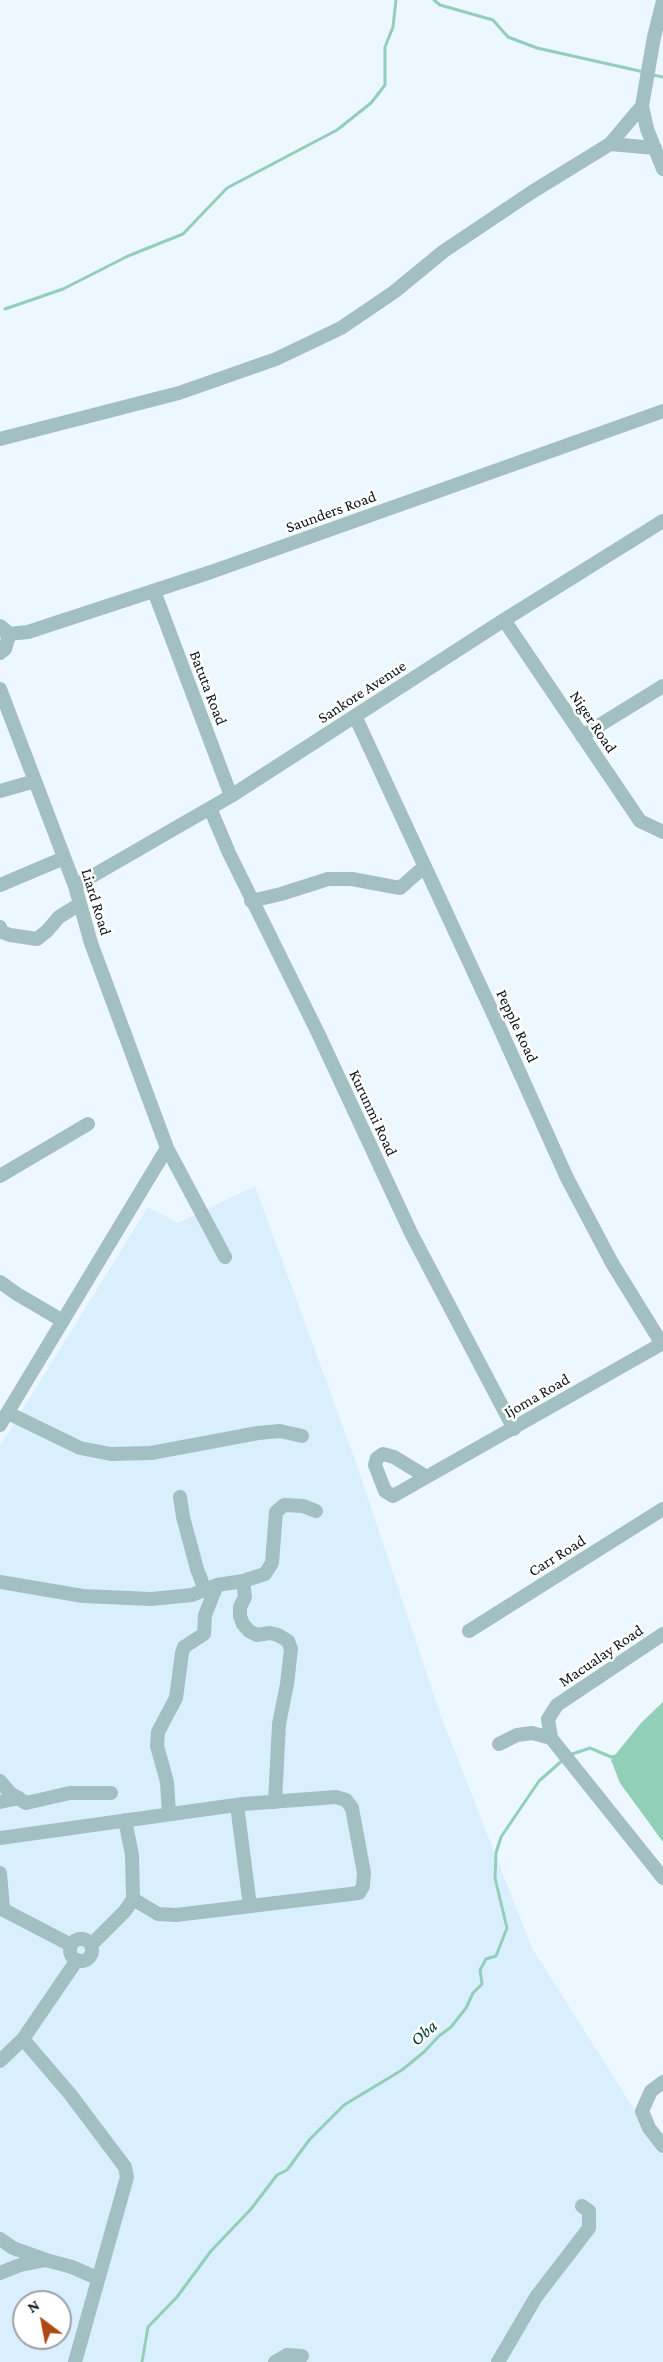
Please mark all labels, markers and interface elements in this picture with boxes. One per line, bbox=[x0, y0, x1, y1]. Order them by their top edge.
street label: Saunders Road bbox=[283, 487, 379, 537]
street label: Batuta Road bbox=[185, 648, 231, 728]
street label: Sankore Avenue bbox=[314, 656, 410, 728]
street label: Niger Road bbox=[565, 687, 621, 757]
street label: Liard Road bbox=[77, 866, 115, 938]
street label: Pepple Road bbox=[492, 987, 542, 1065]
street label: Kurunmi Road bbox=[345, 1067, 401, 1159]
street label: Ijoma Road bbox=[501, 1370, 573, 1422]
street label: Carr Road bbox=[525, 1531, 589, 1581]
street label: Macualay Road bbox=[555, 1621, 647, 1691]
water label: Oba bbox=[406, 2015, 442, 2051]
north arrow bbox=[12, 2290, 72, 2350]
text: N bbox=[24, 2296, 42, 2316]

